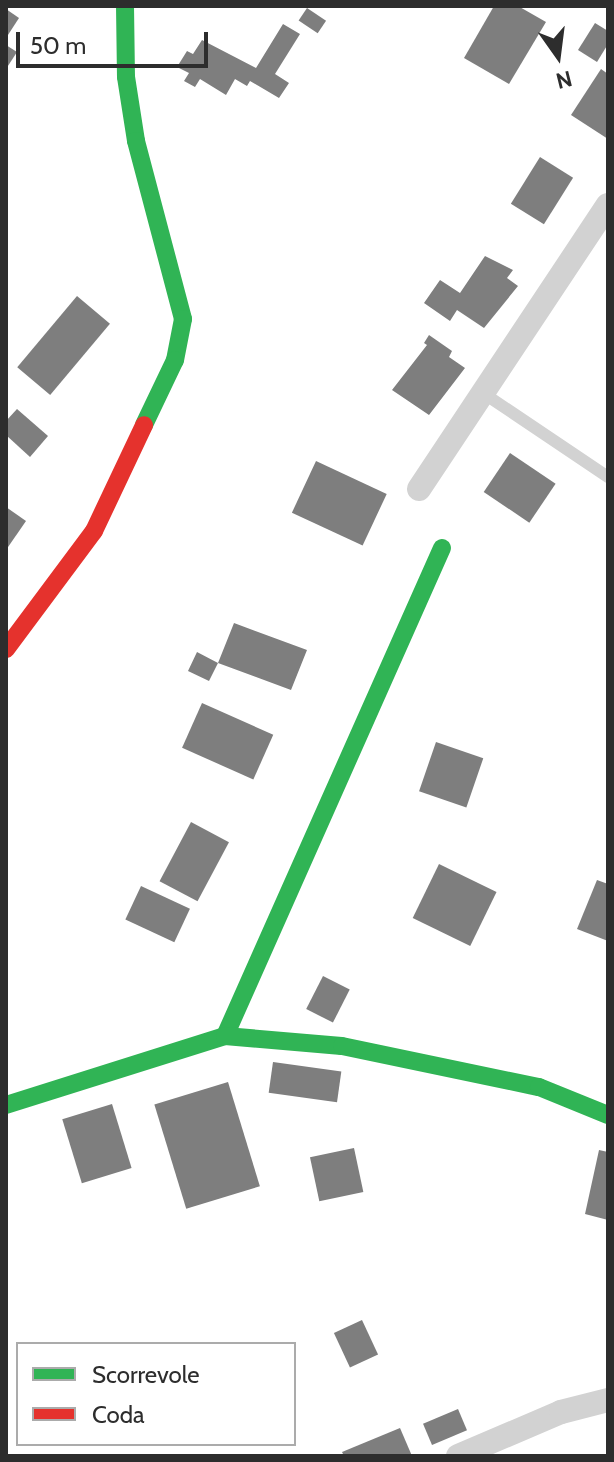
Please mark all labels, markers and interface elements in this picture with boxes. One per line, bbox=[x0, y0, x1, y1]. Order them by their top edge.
scale bar bbox=[20, 16, 212, 66]
north arrow bbox=[518, 16, 598, 96]
text: 50 m bbox=[30, 31, 86, 60]
text: N bbox=[553, 65, 575, 95]
legend bbox=[16, 1342, 296, 1446]
text: Scorrevole bbox=[92, 1360, 200, 1389]
text: Coda bbox=[92, 1400, 145, 1429]

